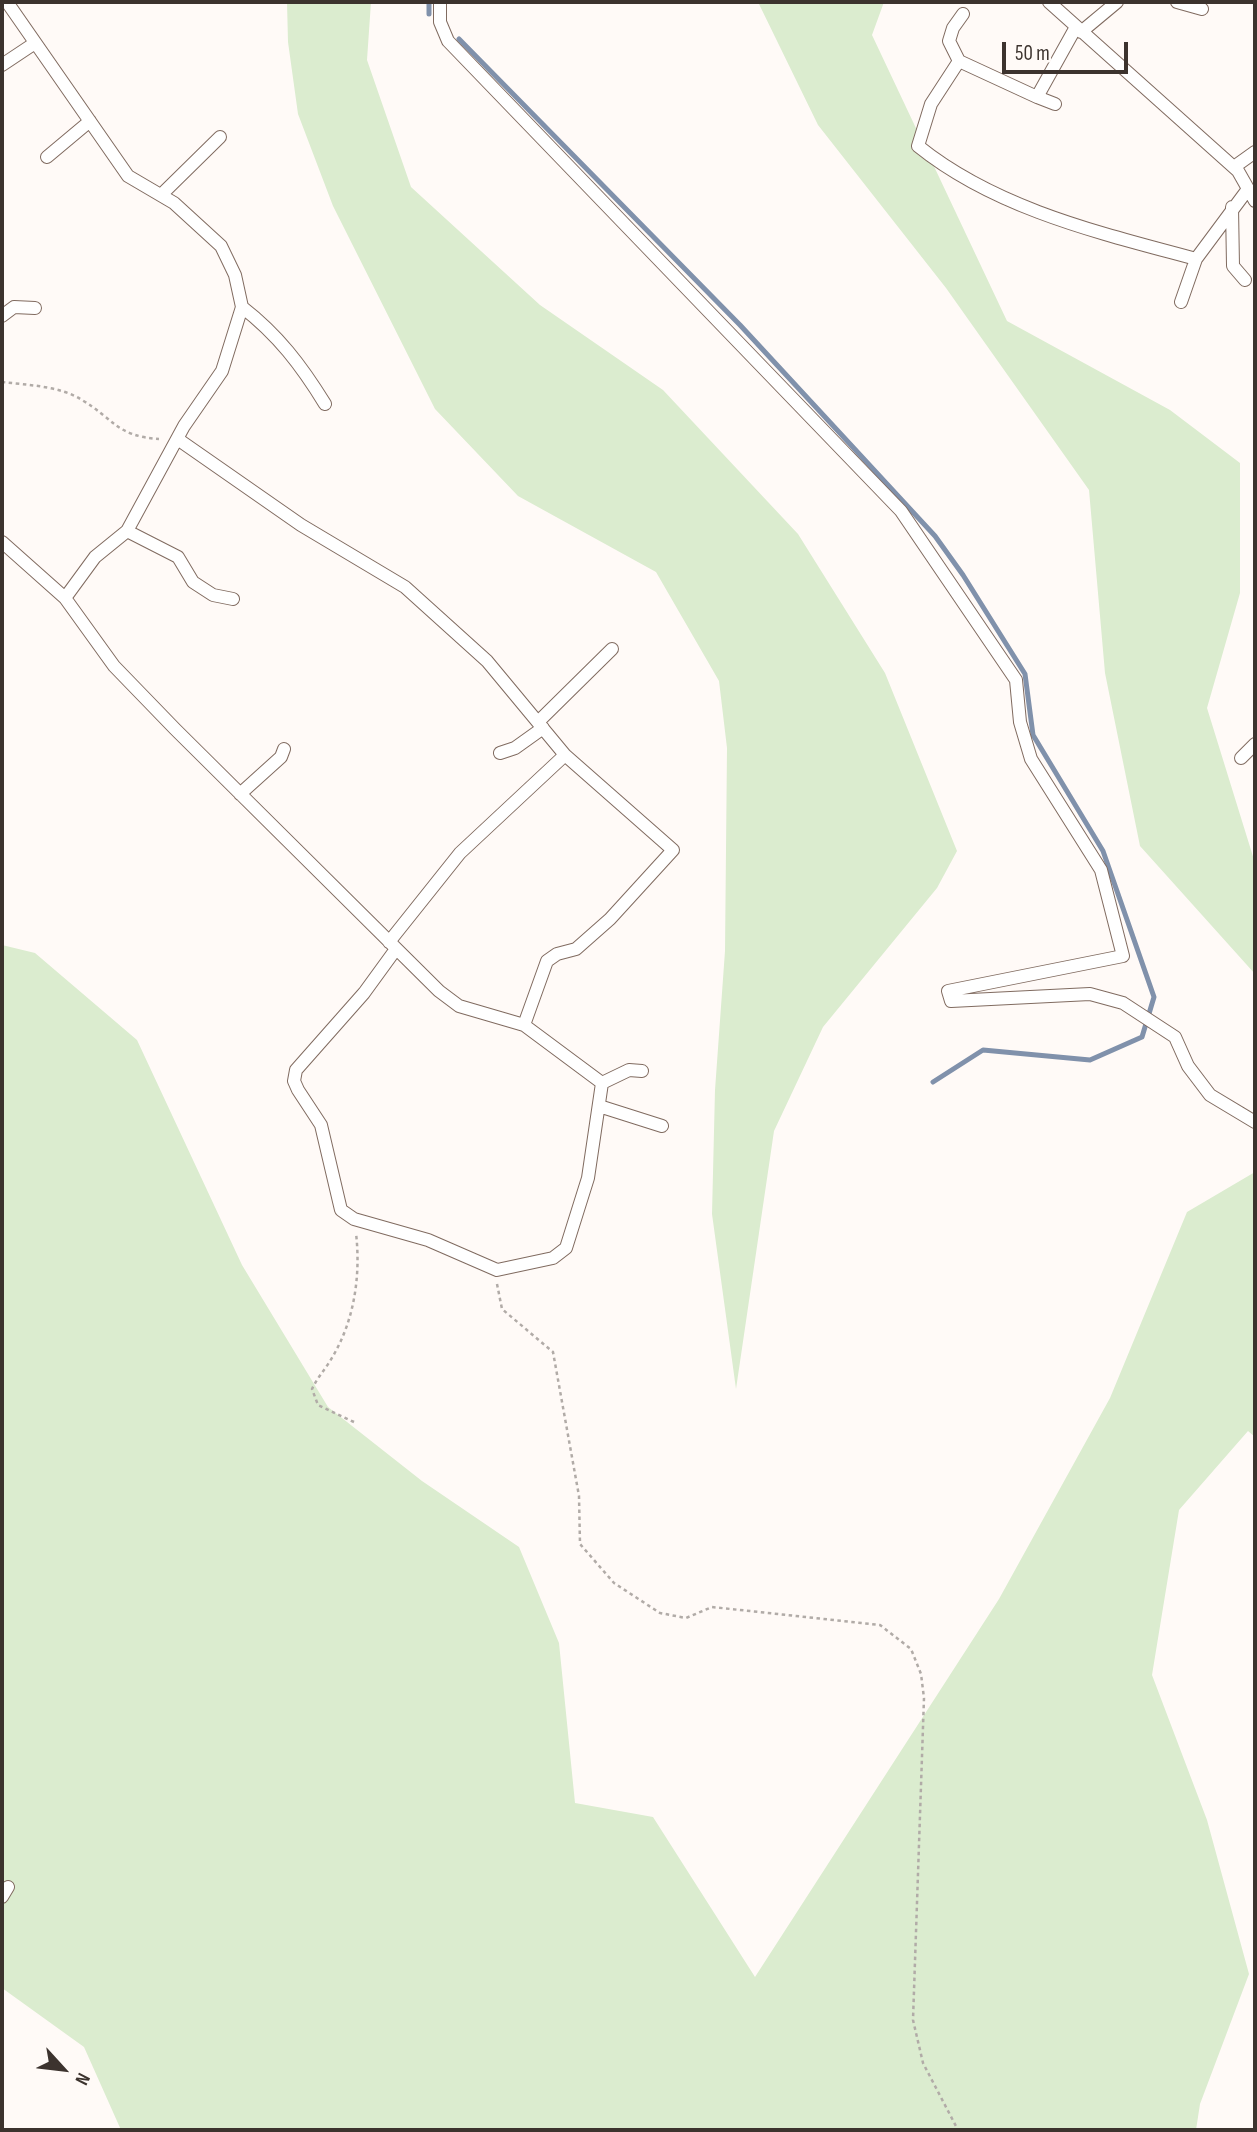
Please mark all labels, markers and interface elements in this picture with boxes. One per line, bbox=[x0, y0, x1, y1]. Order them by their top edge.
scale bar bbox=[1005, 28, 1131, 72]
text: 50 m bbox=[1015, 41, 1050, 66]
north arrow bbox=[28, 2034, 98, 2104]
text: N bbox=[70, 2069, 95, 2089]

